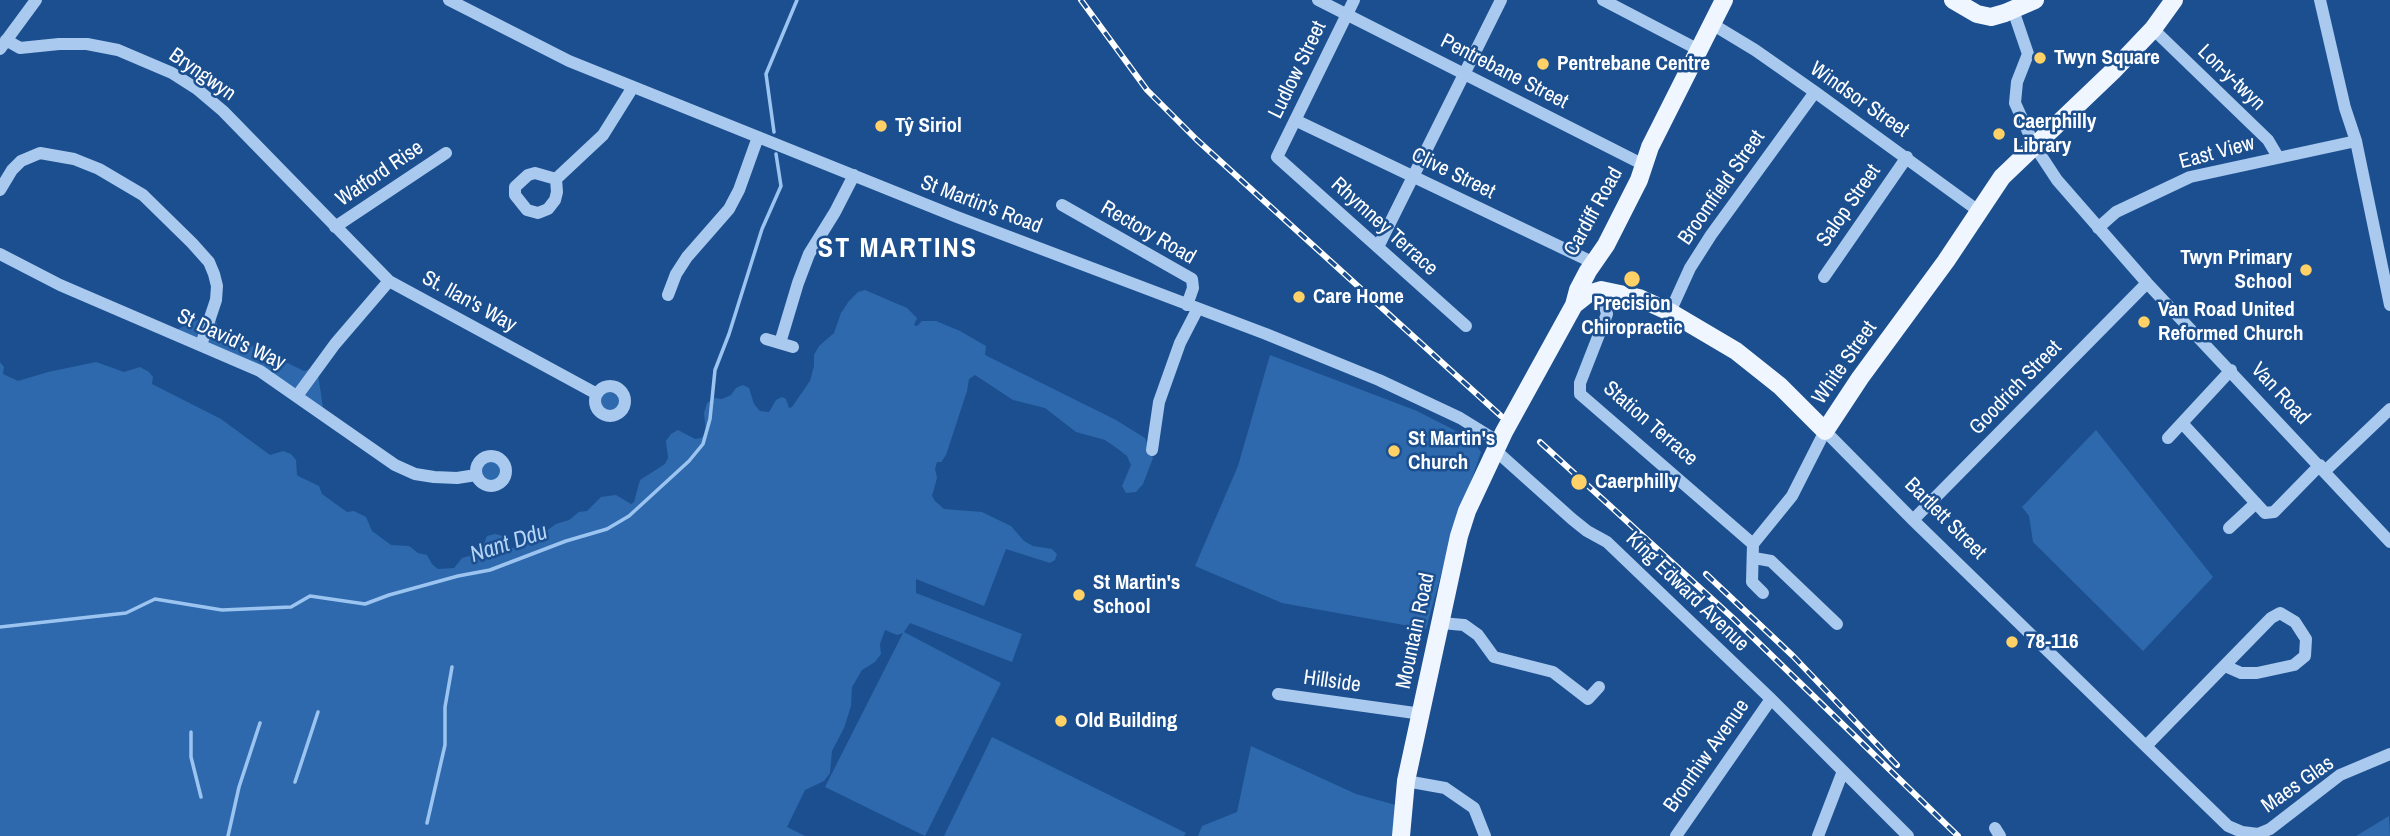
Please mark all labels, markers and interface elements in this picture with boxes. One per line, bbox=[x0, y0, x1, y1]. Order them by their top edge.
street label: Ludlow Street bbox=[1264, 17, 1332, 123]
street label: Pentrebane Street bbox=[1436, 29, 1572, 115]
street label: Lon-y-twyn bbox=[2192, 40, 2270, 116]
street label: Bryngwyn bbox=[164, 43, 240, 107]
place label: Twyn Square bbox=[2054, 45, 2160, 71]
marker: Twyn Square bbox=[2032, 50, 2048, 66]
place label: Pentrebane Centre bbox=[1557, 51, 1710, 77]
marker: Pentrebane Centre bbox=[1535, 56, 1551, 72]
street label: Windsor Street bbox=[1805, 57, 1913, 143]
place label: Caerphilly Library bbox=[2013, 109, 2096, 159]
place label: Tŷ Siriol bbox=[895, 113, 962, 139]
marker: Tŷ Siriol bbox=[873, 118, 889, 134]
street label: Broomfield Street bbox=[1673, 126, 1771, 250]
marker: Caerphilly Library bbox=[1991, 126, 2007, 142]
street label: East View bbox=[2176, 131, 2258, 175]
street label: Watford Rise bbox=[332, 136, 428, 212]
street label: Clive Street bbox=[1407, 143, 1499, 205]
street label: Salop Street bbox=[1811, 160, 1887, 252]
street label: Cardiff Road bbox=[1559, 163, 1629, 261]
street label: St Martin's Road bbox=[917, 170, 1045, 240]
street label: Rhymney Terrace bbox=[1325, 172, 1443, 282]
street label: Rectory Road bbox=[1096, 196, 1200, 270]
district label: ST MARTINS bbox=[819, 232, 977, 266]
place label: Twyn Primary School bbox=[2180, 245, 2292, 295]
marker: Twyn Primary School bbox=[2298, 262, 2314, 278]
street label: St. Ilan's Way bbox=[417, 266, 521, 338]
marker: Precision Chiropractic bbox=[1622, 269, 1642, 289]
place label: Care Home bbox=[1313, 284, 1404, 310]
marker: Care Home bbox=[1291, 289, 1307, 305]
place label: Precision Chiropractic bbox=[1581, 291, 1683, 341]
place label: Van Road United Reformed Church bbox=[2158, 297, 2303, 347]
street label: St David's Way bbox=[173, 304, 289, 376]
marker: Van Road United Reformed Church bbox=[2136, 314, 2152, 330]
street label: White Street bbox=[1807, 317, 1883, 409]
street label: Goodrich Street bbox=[1965, 336, 2067, 440]
street label: Van Road bbox=[2245, 358, 2315, 430]
street label: Station Terrace bbox=[1598, 376, 1702, 472]
place label: St Martin's Church bbox=[1408, 426, 1495, 476]
marker: St Martin's Church bbox=[1386, 443, 1402, 459]
place label: Caerphilly bbox=[1595, 469, 1678, 495]
marker: Caerphilly bbox=[1569, 472, 1589, 492]
street label: Bartlett Street bbox=[1899, 473, 1991, 565]
water label: Nant Ddu bbox=[467, 519, 551, 569]
street label: King Edward Avenue bbox=[1620, 527, 1754, 657]
place label: St Martin's School bbox=[1093, 570, 1180, 620]
street label: Mountain Road bbox=[1391, 571, 1441, 691]
marker: St Martin's School bbox=[1071, 587, 1087, 603]
place label: 78-116 bbox=[2026, 629, 2079, 655]
marker: 78-116 bbox=[2004, 634, 2020, 650]
street label: Hillside bbox=[1302, 666, 1362, 698]
street label: Bronrhiw Avenue bbox=[1659, 695, 1755, 817]
place label: Old Building bbox=[1075, 708, 1177, 734]
marker: Old Building bbox=[1053, 713, 1069, 729]
street label: Maes Glas bbox=[2257, 751, 2339, 819]

